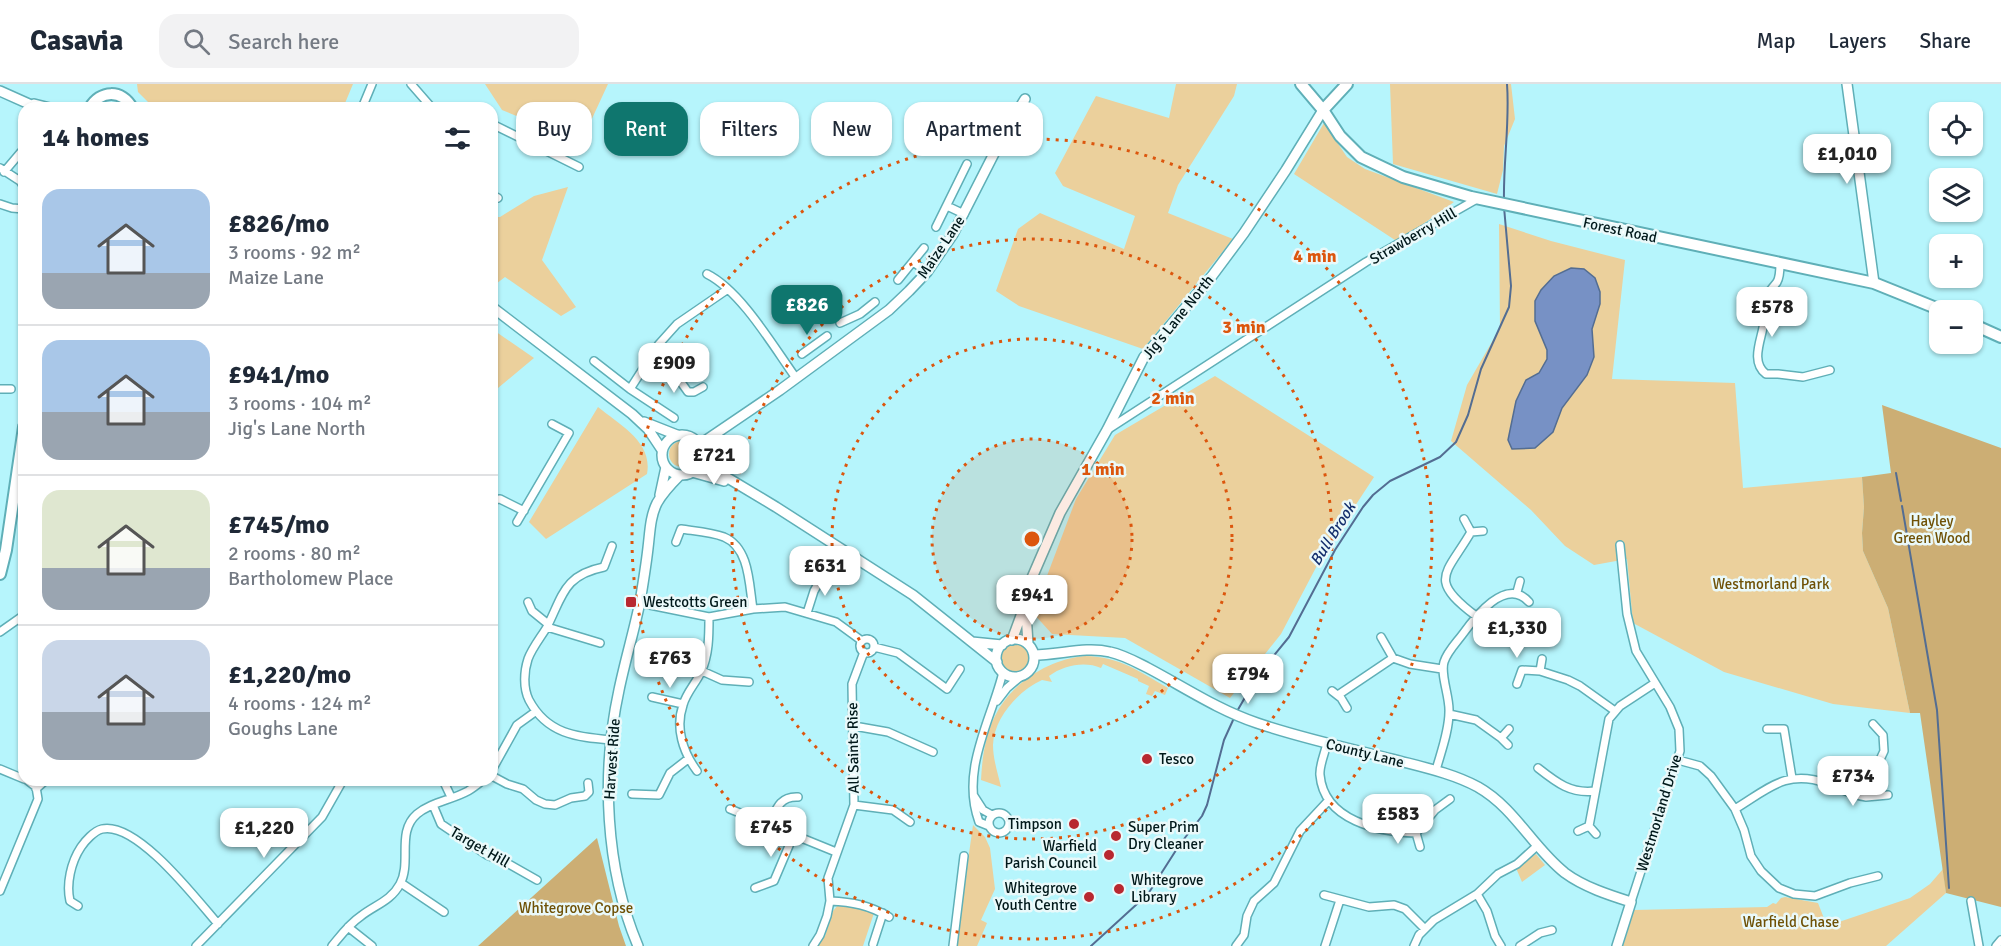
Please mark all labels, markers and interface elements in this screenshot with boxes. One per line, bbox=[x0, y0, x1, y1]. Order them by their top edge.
search box bbox=[159, 14, 579, 68]
text: Casavia bbox=[30, 24, 123, 58]
icon: search bbox=[180, 25, 213, 58]
text: Search here bbox=[228, 28, 339, 55]
text: Map bbox=[1757, 28, 1795, 54]
text: Layers bbox=[1828, 28, 1886, 54]
text: Share bbox=[1919, 28, 1971, 54]
chip: Buy bbox=[516, 102, 592, 156]
chip: Rent bbox=[604, 102, 688, 156]
chip: Filters bbox=[700, 102, 799, 156]
chip: New bbox=[811, 102, 892, 156]
chip: Apartment bbox=[904, 102, 1043, 156]
map controls bbox=[1929, 102, 1983, 354]
button: locate bbox=[1929, 102, 1983, 156]
text: 14 homes bbox=[42, 122, 149, 154]
icon: filters bbox=[441, 122, 474, 155]
pin: £1,010 bbox=[1798, 134, 1896, 185]
text: £1,010 bbox=[1817, 141, 1877, 166]
button: layers bbox=[1929, 168, 1983, 222]
street label: Strawberry Hill bbox=[1366, 204, 1460, 268]
text: £826/mo bbox=[228, 208, 329, 240]
street label: Maize Lane bbox=[913, 212, 969, 282]
icon: home bbox=[90, 213, 162, 285]
street label: Forest Road bbox=[1581, 213, 1659, 247]
button: + bbox=[1929, 234, 1983, 288]
text: 3 rooms · 92 m² bbox=[228, 240, 361, 265]
text: 4 min bbox=[1293, 245, 1337, 267]
text: Maize Lane bbox=[228, 265, 324, 290]
street label: Jig's Lane North bbox=[1139, 271, 1217, 363]
pin: £826 bbox=[771, 285, 843, 336]
pin: £578 bbox=[1736, 287, 1808, 338]
text: £826 bbox=[785, 292, 829, 317]
text: £578 bbox=[1750, 294, 1794, 319]
button: − bbox=[1929, 300, 1983, 354]
text: 3 min bbox=[1222, 316, 1266, 338]
pin: £909 bbox=[638, 343, 710, 394]
text: £909 bbox=[652, 350, 696, 375]
text: £941/mo bbox=[228, 359, 329, 391]
icon: home bbox=[90, 364, 162, 436]
text: 2 min bbox=[1151, 387, 1195, 409]
text: 3 rooms · 104 m² bbox=[228, 391, 372, 416]
text: Jig's Lane North bbox=[228, 416, 366, 441]
pin: £721 bbox=[678, 435, 750, 486]
text: £721 bbox=[692, 442, 736, 467]
text: 1 min bbox=[1081, 458, 1125, 480]
water label: Bull Brook bbox=[1306, 497, 1361, 569]
text: £745/mo bbox=[228, 509, 329, 541]
park label: Hayley Green Wood bbox=[1893, 512, 1971, 547]
icon: home bbox=[90, 514, 162, 586]
centre of rings bbox=[1022, 529, 1042, 549]
text: 2 rooms · 80 m² bbox=[228, 541, 361, 566]
pin: £631 bbox=[789, 546, 861, 597]
text: £631 bbox=[803, 553, 847, 578]
text: Bartholomew Place bbox=[228, 566, 394, 591]
pin: £941 bbox=[996, 575, 1068, 626]
park label: Westmorland Park bbox=[1712, 575, 1830, 593]
text: £941 bbox=[1010, 582, 1054, 607]
place label: Westcotts Green bbox=[643, 593, 747, 611]
marker: Westcotts Green bbox=[624, 595, 638, 609]
pin: £1,330 bbox=[1468, 608, 1566, 659]
text: £1,330 bbox=[1487, 615, 1547, 640]
pin: £763 bbox=[634, 638, 706, 689]
text: £763 bbox=[648, 645, 692, 670]
pin: £794 bbox=[1212, 654, 1284, 705]
text: £1,220/mo bbox=[228, 659, 351, 691]
text: £794 bbox=[1226, 661, 1270, 686]
icon: home bbox=[90, 664, 162, 736]
text: 4 rooms · 124 m² bbox=[228, 691, 372, 716]
street label: All Saints Rise bbox=[843, 702, 863, 794]
text: Goughs Lane bbox=[228, 716, 338, 741]
street label: Harvest Ride bbox=[600, 718, 624, 800]
street label: County Lane bbox=[1324, 735, 1406, 771]
place label: Tesco bbox=[1159, 750, 1194, 768]
marker: Tesco bbox=[1140, 752, 1154, 766]
street label: Westmorland Drive bbox=[1633, 752, 1685, 874]
pin: £734 bbox=[1817, 756, 1889, 807]
text: £734 bbox=[1831, 763, 1875, 788]
pin: £583 bbox=[1362, 794, 1434, 845]
text: £583 bbox=[1376, 801, 1420, 826]
pin: £745 bbox=[735, 807, 807, 858]
pin: £1,220 bbox=[215, 808, 313, 859]
text: £745 bbox=[749, 814, 793, 839]
text: £1,220 bbox=[234, 815, 294, 840]
place label: Timpson bbox=[1008, 815, 1062, 833]
marker: Timpson bbox=[1067, 817, 1081, 831]
place label: Super Prim Dry Cleaner bbox=[1128, 818, 1204, 853]
street label: Target Hill bbox=[447, 823, 513, 871]
marker: Super Prim Dry Cleaner bbox=[1109, 829, 1123, 843]
place label: Warfield Parish Council bbox=[1005, 837, 1097, 872]
marker: Warfield Parish Council bbox=[1102, 848, 1116, 862]
place label: Whitegrove Library bbox=[1131, 871, 1203, 906]
place label: Whitegrove Youth Centre bbox=[995, 879, 1077, 914]
marker: Whitegrove Library bbox=[1112, 882, 1126, 896]
marker: Whitegrove Youth Centre bbox=[1082, 890, 1096, 904]
park label: Whitegrove Copse bbox=[519, 899, 633, 917]
park label: Warfield Chase bbox=[1743, 913, 1839, 931]

